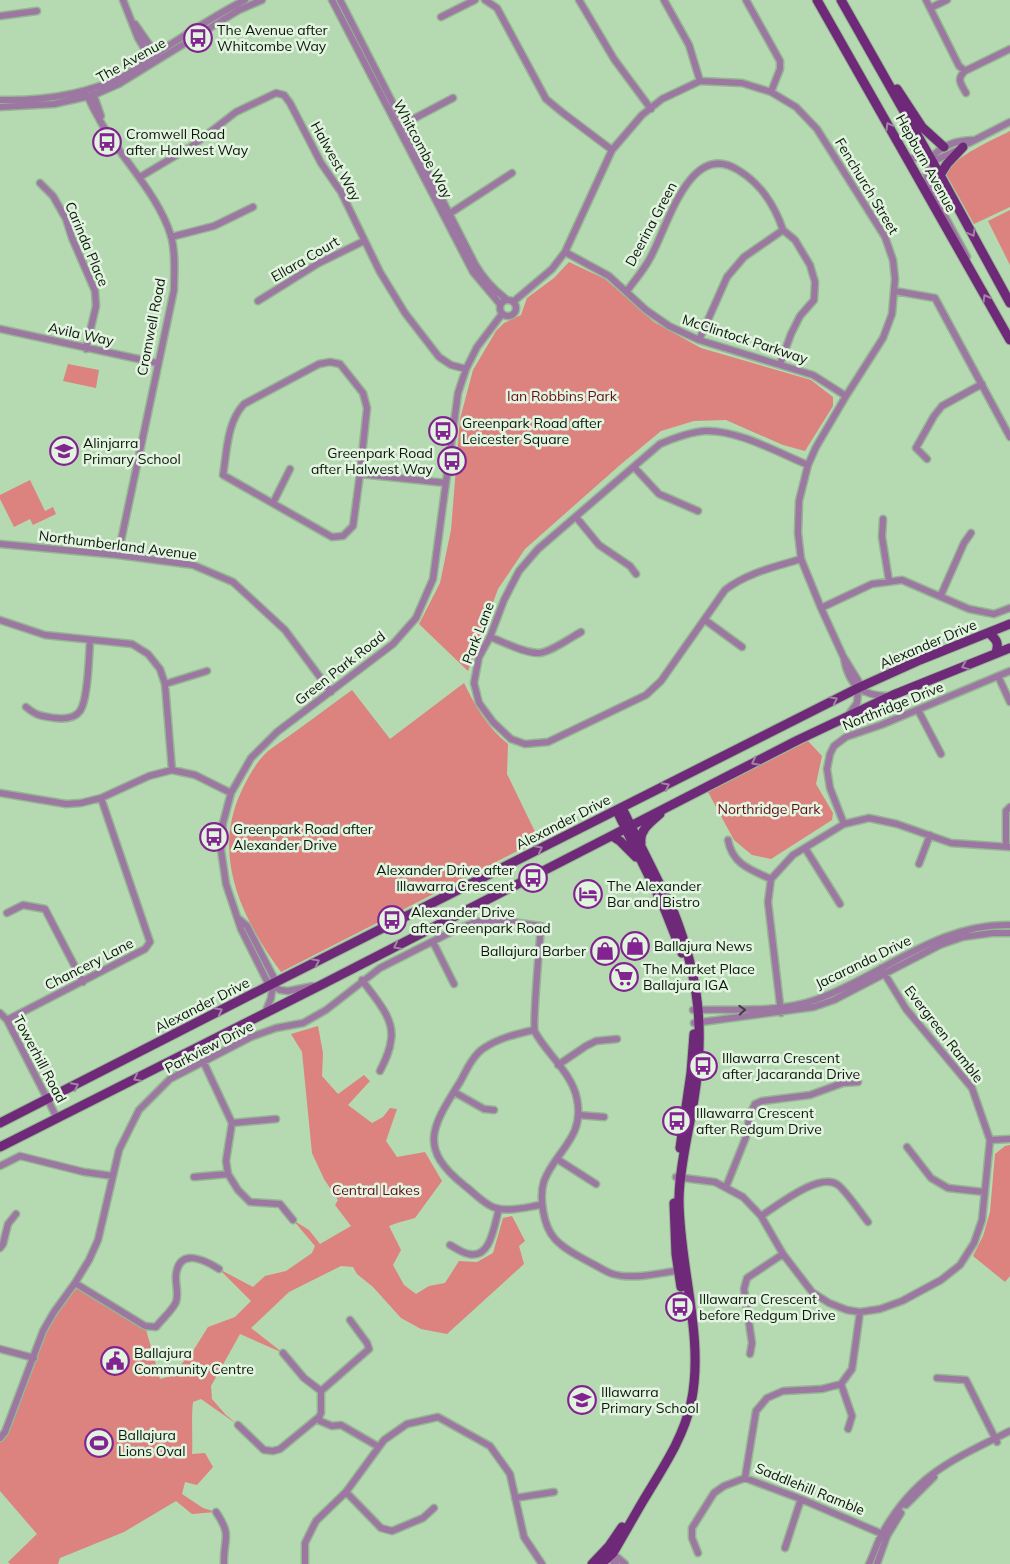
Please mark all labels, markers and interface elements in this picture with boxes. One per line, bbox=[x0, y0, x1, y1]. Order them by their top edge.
place label: The Avenue after Whitcombe Way bbox=[217, 21, 329, 55]
bus stop icon: The Avenue after Whitcombe Way bbox=[183, 23, 213, 53]
street label: The Avenue bbox=[93, 34, 169, 86]
street label: Whitcombe Way bbox=[389, 97, 457, 202]
street label: Hepburn Avenue bbox=[892, 111, 960, 215]
street label: Halwest Way bbox=[307, 118, 365, 204]
one-way arrow bbox=[885, 122, 895, 131]
place label: Cromwell Road after Halwest Way bbox=[126, 125, 249, 159]
bus stop icon: Cromwell Road after Halwest Way bbox=[92, 127, 122, 157]
street label: Fenchurch Street bbox=[831, 135, 903, 237]
street label: Deerina Green bbox=[621, 179, 681, 269]
street label: Carinda Place bbox=[61, 199, 113, 289]
one-way arrow bbox=[966, 227, 976, 236]
street label: Ellara Court bbox=[268, 232, 342, 286]
street label: Cromwell Road bbox=[133, 277, 169, 377]
one-way arrow bbox=[982, 294, 992, 303]
street label: McClintock Parkway bbox=[680, 310, 811, 368]
street label: Avila Way bbox=[47, 318, 116, 350]
park label: Ian Robbins Park bbox=[507, 387, 618, 405]
place label: Greenpark Road after Leicester Square bbox=[462, 414, 603, 448]
bus stop icon: Greenpark Road after Leicester Square bbox=[428, 416, 458, 446]
place label: Alinjarra Primary School bbox=[83, 434, 181, 468]
school or university icon: Alinjarra Primary School bbox=[49, 436, 79, 466]
place label: Greenpark Road after Halwest Way bbox=[311, 444, 434, 478]
bus stop icon: Greenpark Road after Halwest Way bbox=[437, 446, 467, 476]
street label: Northumberland Avenue bbox=[38, 526, 198, 564]
street label: Park Lane bbox=[458, 599, 498, 667]
street label: Alexander Drive bbox=[877, 615, 979, 673]
street label: Green Park Road bbox=[291, 627, 389, 709]
one-way arrow bbox=[961, 660, 970, 670]
street label: Northridge Drive bbox=[840, 678, 946, 734]
one-way arrow bbox=[829, 696, 838, 706]
one-way arrow bbox=[751, 756, 760, 766]
one-way arrow bbox=[660, 782, 669, 792]
street label: Alexander Drive bbox=[513, 790, 613, 854]
park label: Northridge Park bbox=[717, 800, 821, 818]
place label: Greenpark Road after Alexander Drive bbox=[233, 820, 374, 854]
bus stop icon: Greenpark Road after Alexander Drive bbox=[199, 822, 229, 852]
one-way arrow bbox=[534, 846, 543, 856]
place label: Alexander Drive after Illawarra Crescent bbox=[376, 861, 515, 895]
bus stop icon: Alexander Drive after Illawarra Crescent bbox=[518, 863, 548, 893]
place label: The Alexander Bar and Bistro bbox=[607, 877, 702, 911]
hotel icon: The Alexander Bar and Bistro bbox=[573, 879, 603, 909]
place label: Alexander Drive after Greenpark Road bbox=[411, 903, 551, 937]
bus stop icon: Alexander Drive after Greenpark Road bbox=[377, 905, 407, 935]
shop icon: Ballajura News bbox=[620, 931, 650, 961]
street label: Jacaranda Drive bbox=[812, 931, 914, 993]
street label: Chancery Lane bbox=[42, 934, 136, 994]
shop icon: Ballajura Barber bbox=[590, 936, 620, 966]
place label: Ballajura News bbox=[654, 937, 752, 955]
one-way arrow bbox=[393, 940, 402, 950]
place label: Ballajura Barber bbox=[480, 942, 587, 960]
one-way arrow bbox=[311, 958, 320, 968]
place label: The Market Place Ballajura IGA bbox=[643, 960, 755, 994]
supermarket icon: The Market Place Ballajura IGA bbox=[609, 962, 639, 992]
street label: Alexander Drive bbox=[152, 973, 252, 1037]
street label: Evergreen Ramble bbox=[900, 982, 988, 1086]
one-way arrow bbox=[738, 1004, 746, 1015]
one-way arrow bbox=[214, 1007, 223, 1017]
street label: Towerhill Road bbox=[9, 1012, 71, 1106]
street label: Parkview Drive bbox=[162, 1017, 256, 1077]
place label: Illawarra Crescent after Jacaranda Drive bbox=[722, 1049, 860, 1083]
bus stop icon: Illawarra Crescent after Jacaranda Drive bbox=[688, 1051, 718, 1081]
one-way arrow bbox=[133, 1072, 142, 1082]
one-way arrow bbox=[70, 1082, 79, 1092]
place label: Illawarra Crescent after Redgum Drive bbox=[696, 1104, 822, 1138]
bus stop icon: Illawarra Crescent after Redgum Drive bbox=[662, 1106, 692, 1136]
park label: Central Lakes bbox=[332, 1181, 420, 1199]
place label: Illawarra Crescent before Redgum Drive bbox=[699, 1290, 836, 1324]
bus stop icon: Illawarra Crescent before Redgum Drive bbox=[665, 1292, 695, 1322]
place label: Ballajura Community Centre bbox=[134, 1344, 254, 1378]
public building icon: Ballajura Community Centre bbox=[100, 1346, 130, 1376]
place label: Illawarra Primary School bbox=[601, 1383, 699, 1417]
school or university icon: Illawarra Primary School bbox=[567, 1385, 597, 1415]
place label: Ballajura Lions Oval bbox=[118, 1426, 186, 1460]
sports icon: Ballajura Lions Oval bbox=[84, 1428, 114, 1458]
street label: Saddlehill Ramble bbox=[753, 1459, 867, 1519]

